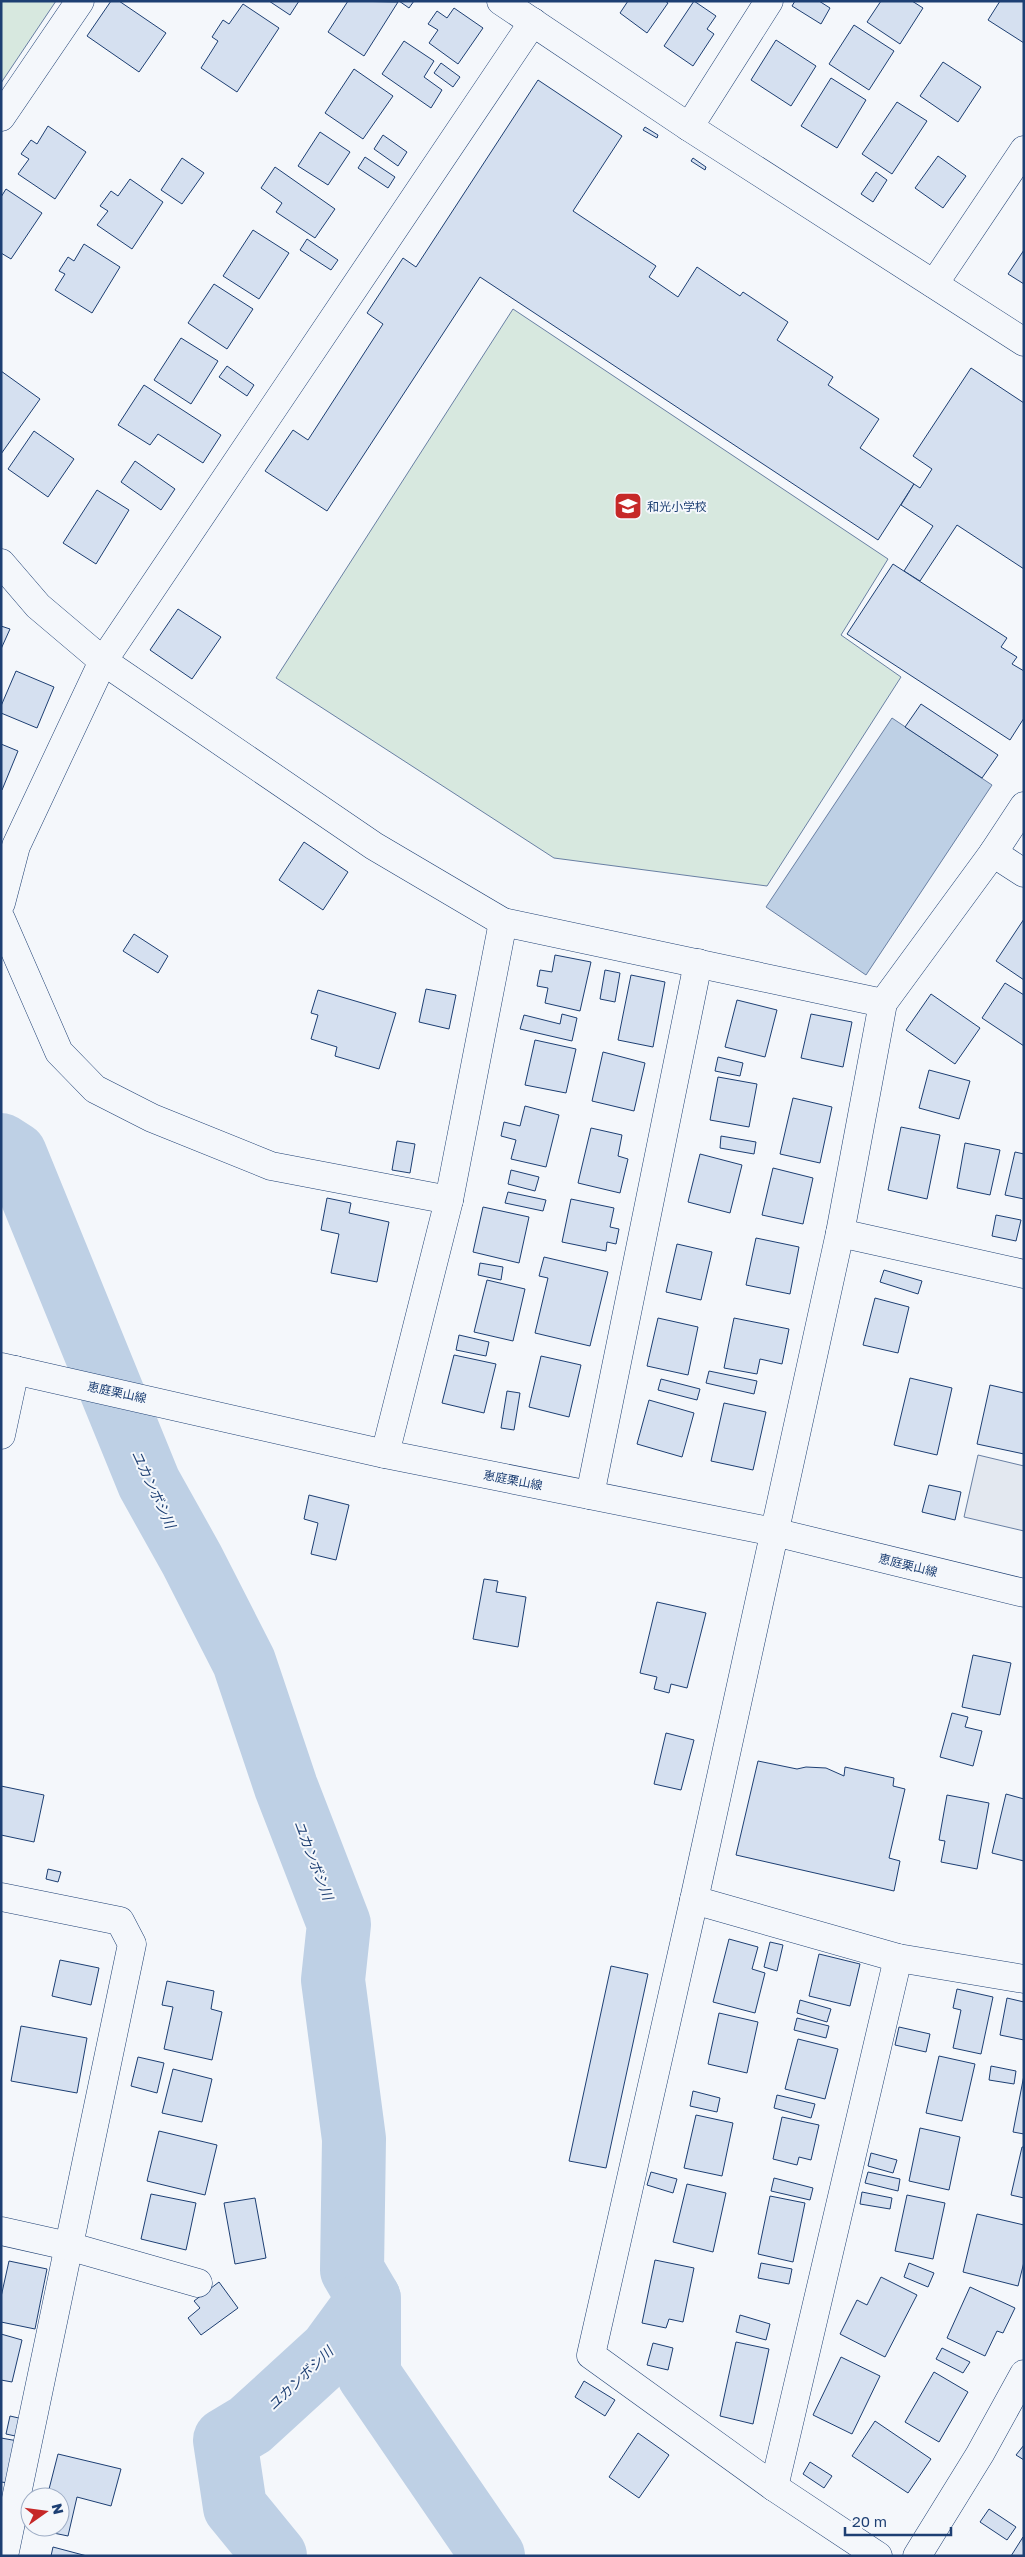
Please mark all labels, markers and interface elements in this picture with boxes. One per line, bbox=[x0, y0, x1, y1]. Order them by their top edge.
school or university icon: 和光小学校 bbox=[613, 491, 643, 521]
place label: 和光小学校 bbox=[647, 499, 707, 514]
street label: 恵庭栗山線 bbox=[86, 1378, 148, 1406]
water label: ユカンボシ川 bbox=[129, 1447, 180, 1532]
street label: 恵庭栗山線 bbox=[482, 1467, 544, 1493]
street label: 恵庭栗山線 bbox=[877, 1550, 939, 1580]
water label: ユカンボシ川 bbox=[291, 1818, 338, 1904]
water label: ユカンボシ川 bbox=[264, 2341, 338, 2413]
north arrow bbox=[20, 2487, 70, 2537]
text: N bbox=[49, 2502, 68, 2516]
scale bar bbox=[845, 2504, 951, 2536]
text: 20 m bbox=[852, 2512, 887, 2530]

